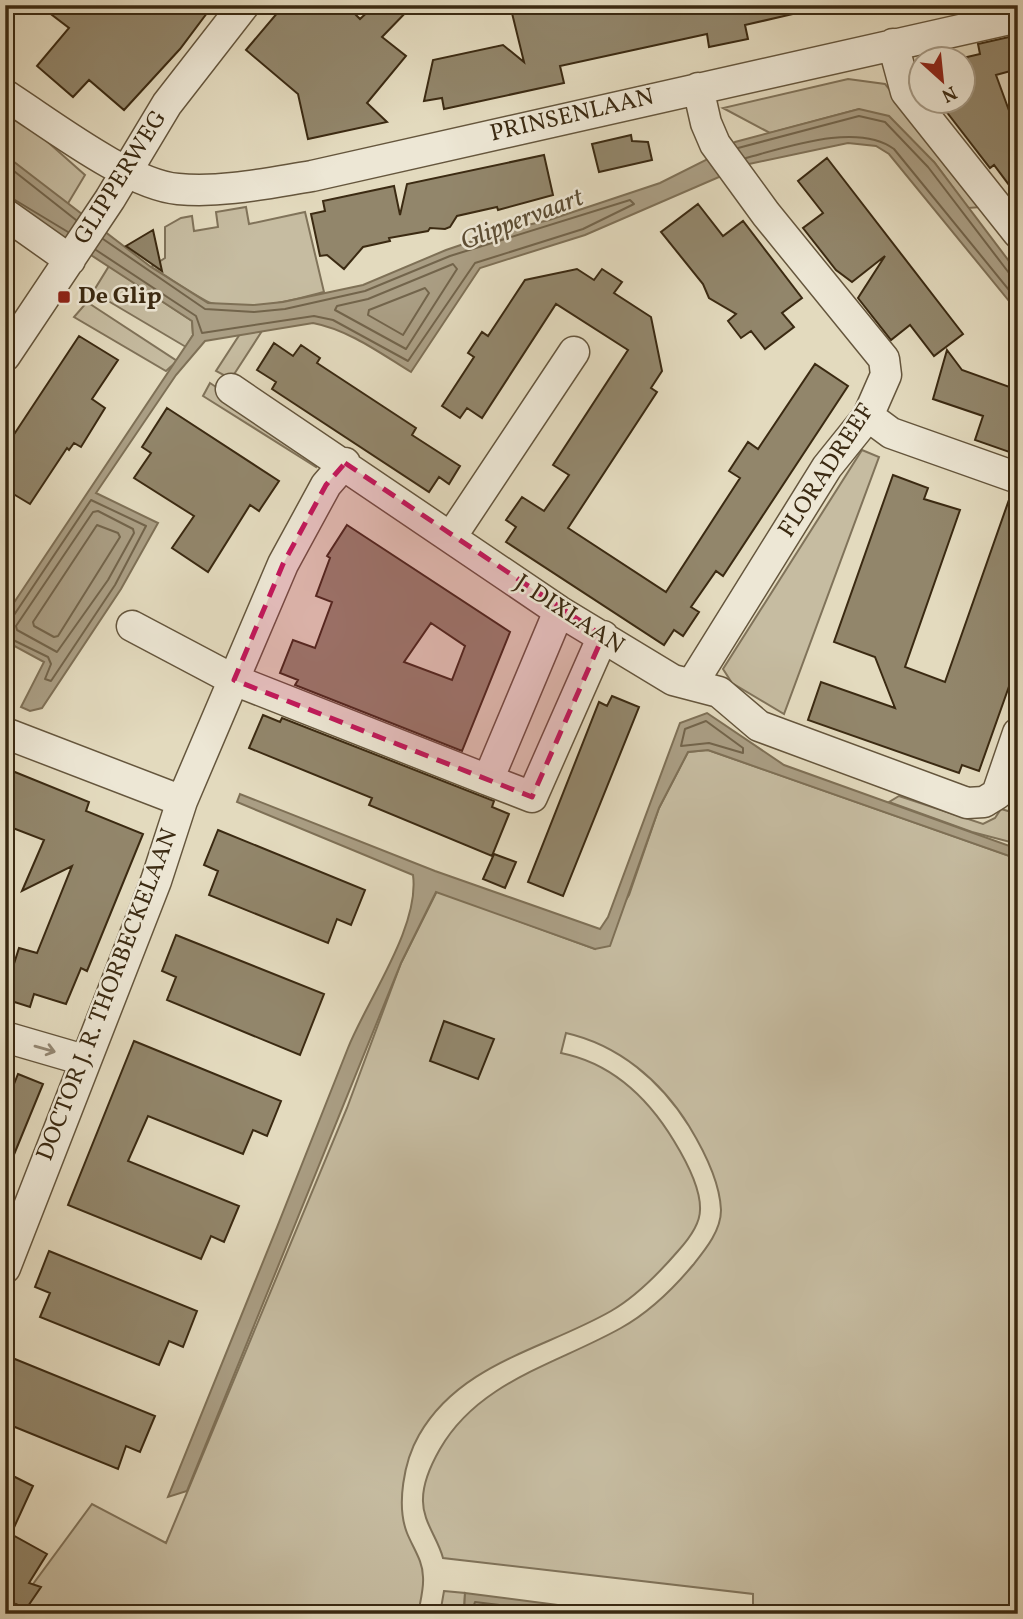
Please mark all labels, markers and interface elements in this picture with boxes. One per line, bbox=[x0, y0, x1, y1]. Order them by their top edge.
north arrow bbox=[908, 46, 978, 116]
text: N bbox=[937, 79, 961, 108]
street label: PRINSENLAAN bbox=[487, 81, 657, 151]
street label: GLIPPERWEG bbox=[66, 104, 176, 252]
water label: Glippervaart bbox=[455, 180, 589, 260]
place label: De Glip bbox=[78, 280, 162, 314]
marker: De Glip bbox=[56, 289, 72, 305]
street label: FLORADREEF bbox=[771, 397, 883, 545]
street label: J. DIXLAAN bbox=[507, 567, 631, 663]
street label: DOCTOR J. R. THORBECKELAAN bbox=[29, 824, 187, 1166]
one-way arrow bbox=[33, 1043, 55, 1056]

